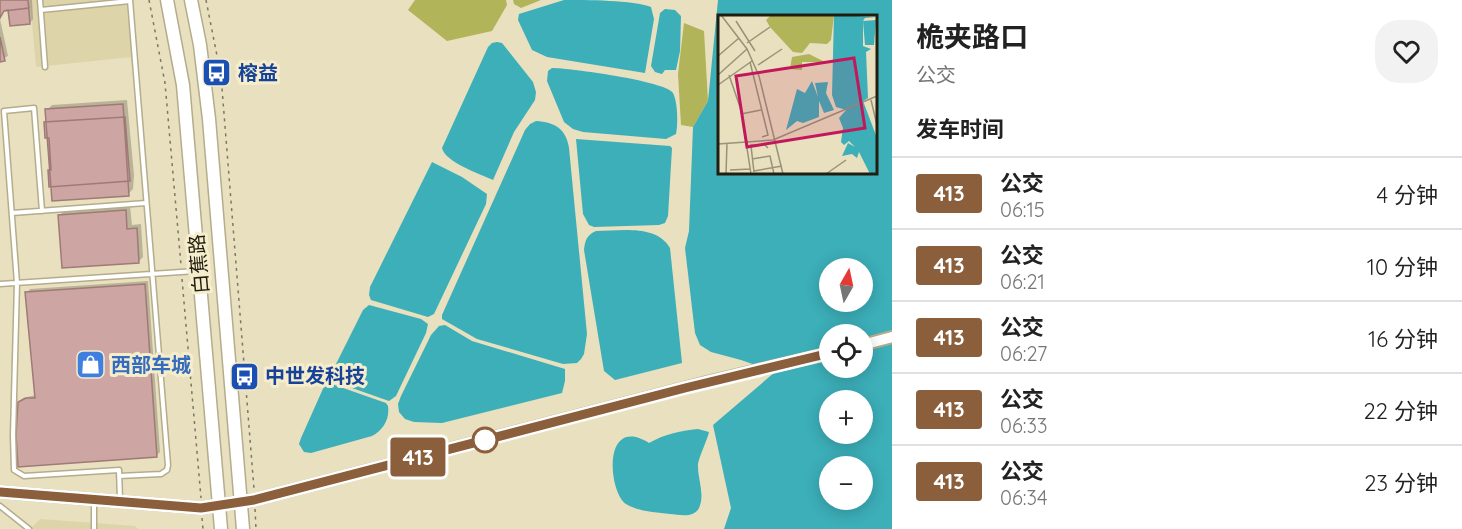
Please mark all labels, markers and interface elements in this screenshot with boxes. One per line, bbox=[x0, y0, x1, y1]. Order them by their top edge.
inset map bbox=[718, 15, 877, 174]
text: 桅夹路口 bbox=[916, 19, 1028, 54]
button: heart bbox=[1375, 20, 1438, 83]
bus stop icon: 榕益 bbox=[201, 57, 233, 89]
place label: 榕益 bbox=[238, 60, 278, 85]
text: 公交 bbox=[916, 62, 956, 87]
text: 发车时间 bbox=[916, 115, 1004, 143]
text: 公交 bbox=[1000, 169, 1044, 197]
text: 413 bbox=[933, 180, 965, 206]
text: 4 分钟 bbox=[1376, 181, 1438, 209]
text: 06:15 bbox=[1000, 197, 1045, 222]
street label: 白蕉路 bbox=[183, 233, 214, 295]
text: 公交 bbox=[1000, 241, 1044, 269]
text: 413 bbox=[933, 252, 965, 278]
text: 10 分钟 bbox=[1367, 253, 1438, 281]
north arrow bbox=[819, 258, 873, 312]
map controls bbox=[819, 258, 873, 510]
text: 06:21 bbox=[1000, 269, 1045, 294]
text: 公交 bbox=[1000, 313, 1044, 341]
button: locate bbox=[819, 324, 873, 378]
text: 413 bbox=[933, 324, 965, 350]
text: 16 分钟 bbox=[1368, 325, 1438, 353]
text: 06:27 bbox=[1000, 341, 1047, 366]
shop icon: 西部车城 bbox=[74, 349, 106, 381]
place label: 西部车城 bbox=[111, 352, 191, 377]
bus stop icon: 中世发科技 bbox=[228, 360, 260, 392]
place label: 中世发科技 bbox=[265, 363, 365, 388]
text: 公交 bbox=[1000, 385, 1044, 413]
button: + bbox=[819, 390, 873, 444]
text: 413 bbox=[933, 396, 965, 422]
text: 22 分钟 bbox=[1364, 397, 1438, 425]
text: 06:33 bbox=[1000, 413, 1047, 438]
unlabelled marker bbox=[472, 427, 498, 453]
line badge: 413 bbox=[384, 438, 452, 476]
text: 413 bbox=[402, 444, 434, 470]
button: − bbox=[819, 456, 873, 510]
text: 公交 bbox=[1000, 457, 1044, 485]
text: 413 bbox=[933, 468, 965, 494]
text: 23 分钟 bbox=[1364, 469, 1438, 497]
text: 06:34 bbox=[1000, 485, 1047, 510]

